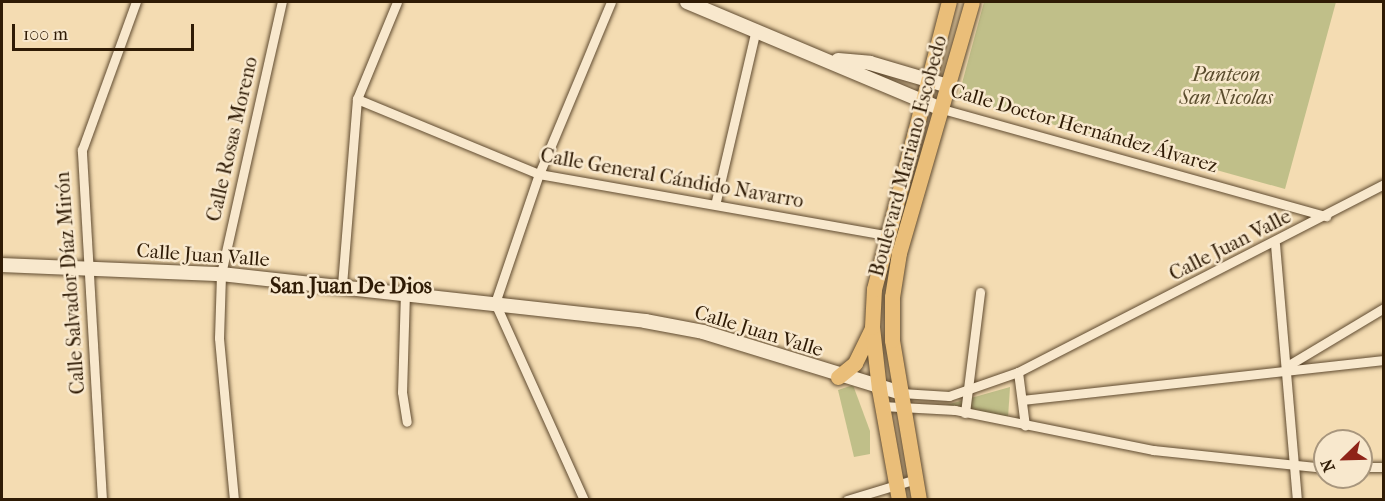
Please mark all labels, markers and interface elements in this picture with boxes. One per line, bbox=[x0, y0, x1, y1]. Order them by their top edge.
scale bar bbox=[15, 12, 196, 50]
text: 100 m bbox=[23, 24, 68, 45]
street label: Boulevard Mariano Escobedo bbox=[864, 33, 952, 279]
street label: Calle Rosas Moreno bbox=[201, 54, 263, 224]
park label: Panteon San Nicolas bbox=[1179, 62, 1273, 109]
street label: Calle Doctor Hernández Álvarez bbox=[948, 78, 1220, 178]
street label: Calle General Cándido Navarro bbox=[539, 143, 805, 213]
street label: Calle Salvador Díaz Mirón bbox=[50, 171, 90, 395]
street label: Calle Juan Valle bbox=[1165, 204, 1295, 286]
street label: Calle Juan Valle bbox=[136, 238, 270, 272]
district label: San Juan De Dios bbox=[270, 274, 432, 300]
street label: Calle Juan Valle bbox=[692, 300, 826, 362]
north arrow bbox=[1313, 429, 1373, 489]
text: N bbox=[1317, 456, 1339, 475]

